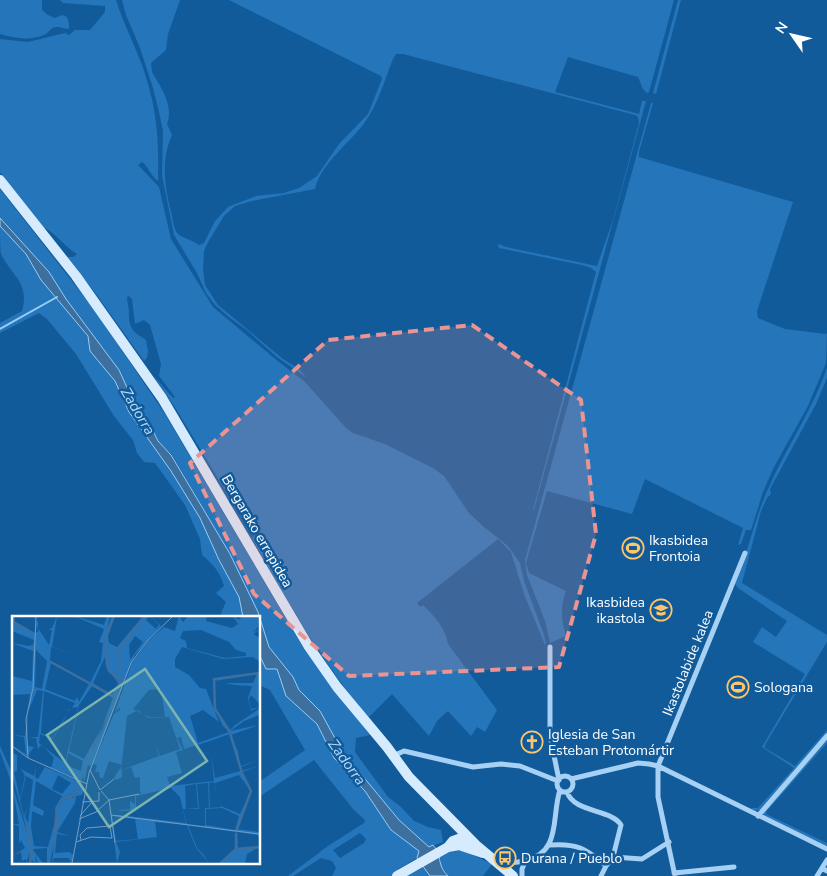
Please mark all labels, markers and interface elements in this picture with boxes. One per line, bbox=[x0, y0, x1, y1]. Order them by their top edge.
north arrow bbox=[767, 10, 817, 60]
text: N bbox=[771, 18, 792, 38]
water label: Zadorra bbox=[116, 383, 160, 439]
street label: Bergarako errepidea bbox=[217, 471, 297, 591]
place label: Ikasbidea Frontoia bbox=[649, 531, 708, 566]
sports icon: Ikasbidea Frontoia bbox=[621, 536, 645, 560]
place label: Ikasbidea ikastola bbox=[586, 593, 645, 628]
school or university icon: Ikasbidea ikastola bbox=[649, 598, 673, 622]
street label: Ikastolabide kalea bbox=[658, 607, 718, 719]
inset map bbox=[12, 616, 260, 864]
sports icon: Sologana bbox=[726, 675, 750, 699]
place label: Sologana bbox=[754, 678, 813, 697]
place label: Iglesia de San Esteban Protomártir bbox=[548, 725, 674, 760]
church icon: Iglesia de San Esteban Protomártir bbox=[520, 730, 544, 754]
water label: Zadorra bbox=[324, 735, 370, 789]
bus stop icon: Durana / Pueblo bbox=[493, 846, 517, 870]
place label: Durana / Pueblo bbox=[521, 849, 622, 868]

